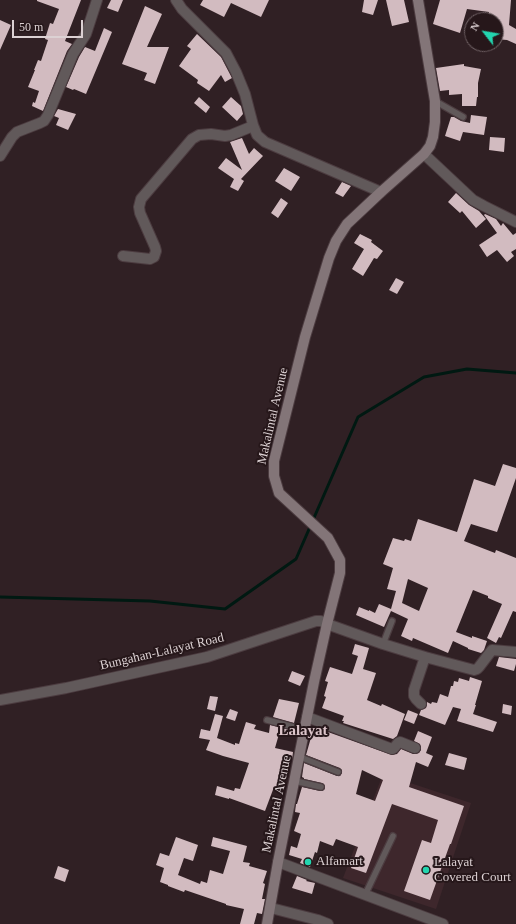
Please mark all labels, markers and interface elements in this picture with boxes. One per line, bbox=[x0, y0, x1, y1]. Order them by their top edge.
scale bar bbox=[14, 12, 85, 38]
north arrow bbox=[464, 12, 504, 52]
text: 50 m bbox=[19, 20, 43, 34]
text: N bbox=[467, 20, 482, 33]
street label: Makalintal Avenue bbox=[254, 366, 292, 466]
street label: Bungahan-Lalayat Road bbox=[99, 630, 225, 674]
district label: Lalayat bbox=[278, 722, 328, 740]
street label: Makalintal Avenue bbox=[259, 754, 295, 854]
place label: Alfamart bbox=[316, 854, 363, 870]
place label: Lalayat Covered Court bbox=[434, 855, 511, 886]
marker: Alfamart bbox=[303, 857, 313, 867]
marker: Lalayat Covered Court bbox=[421, 865, 431, 875]

